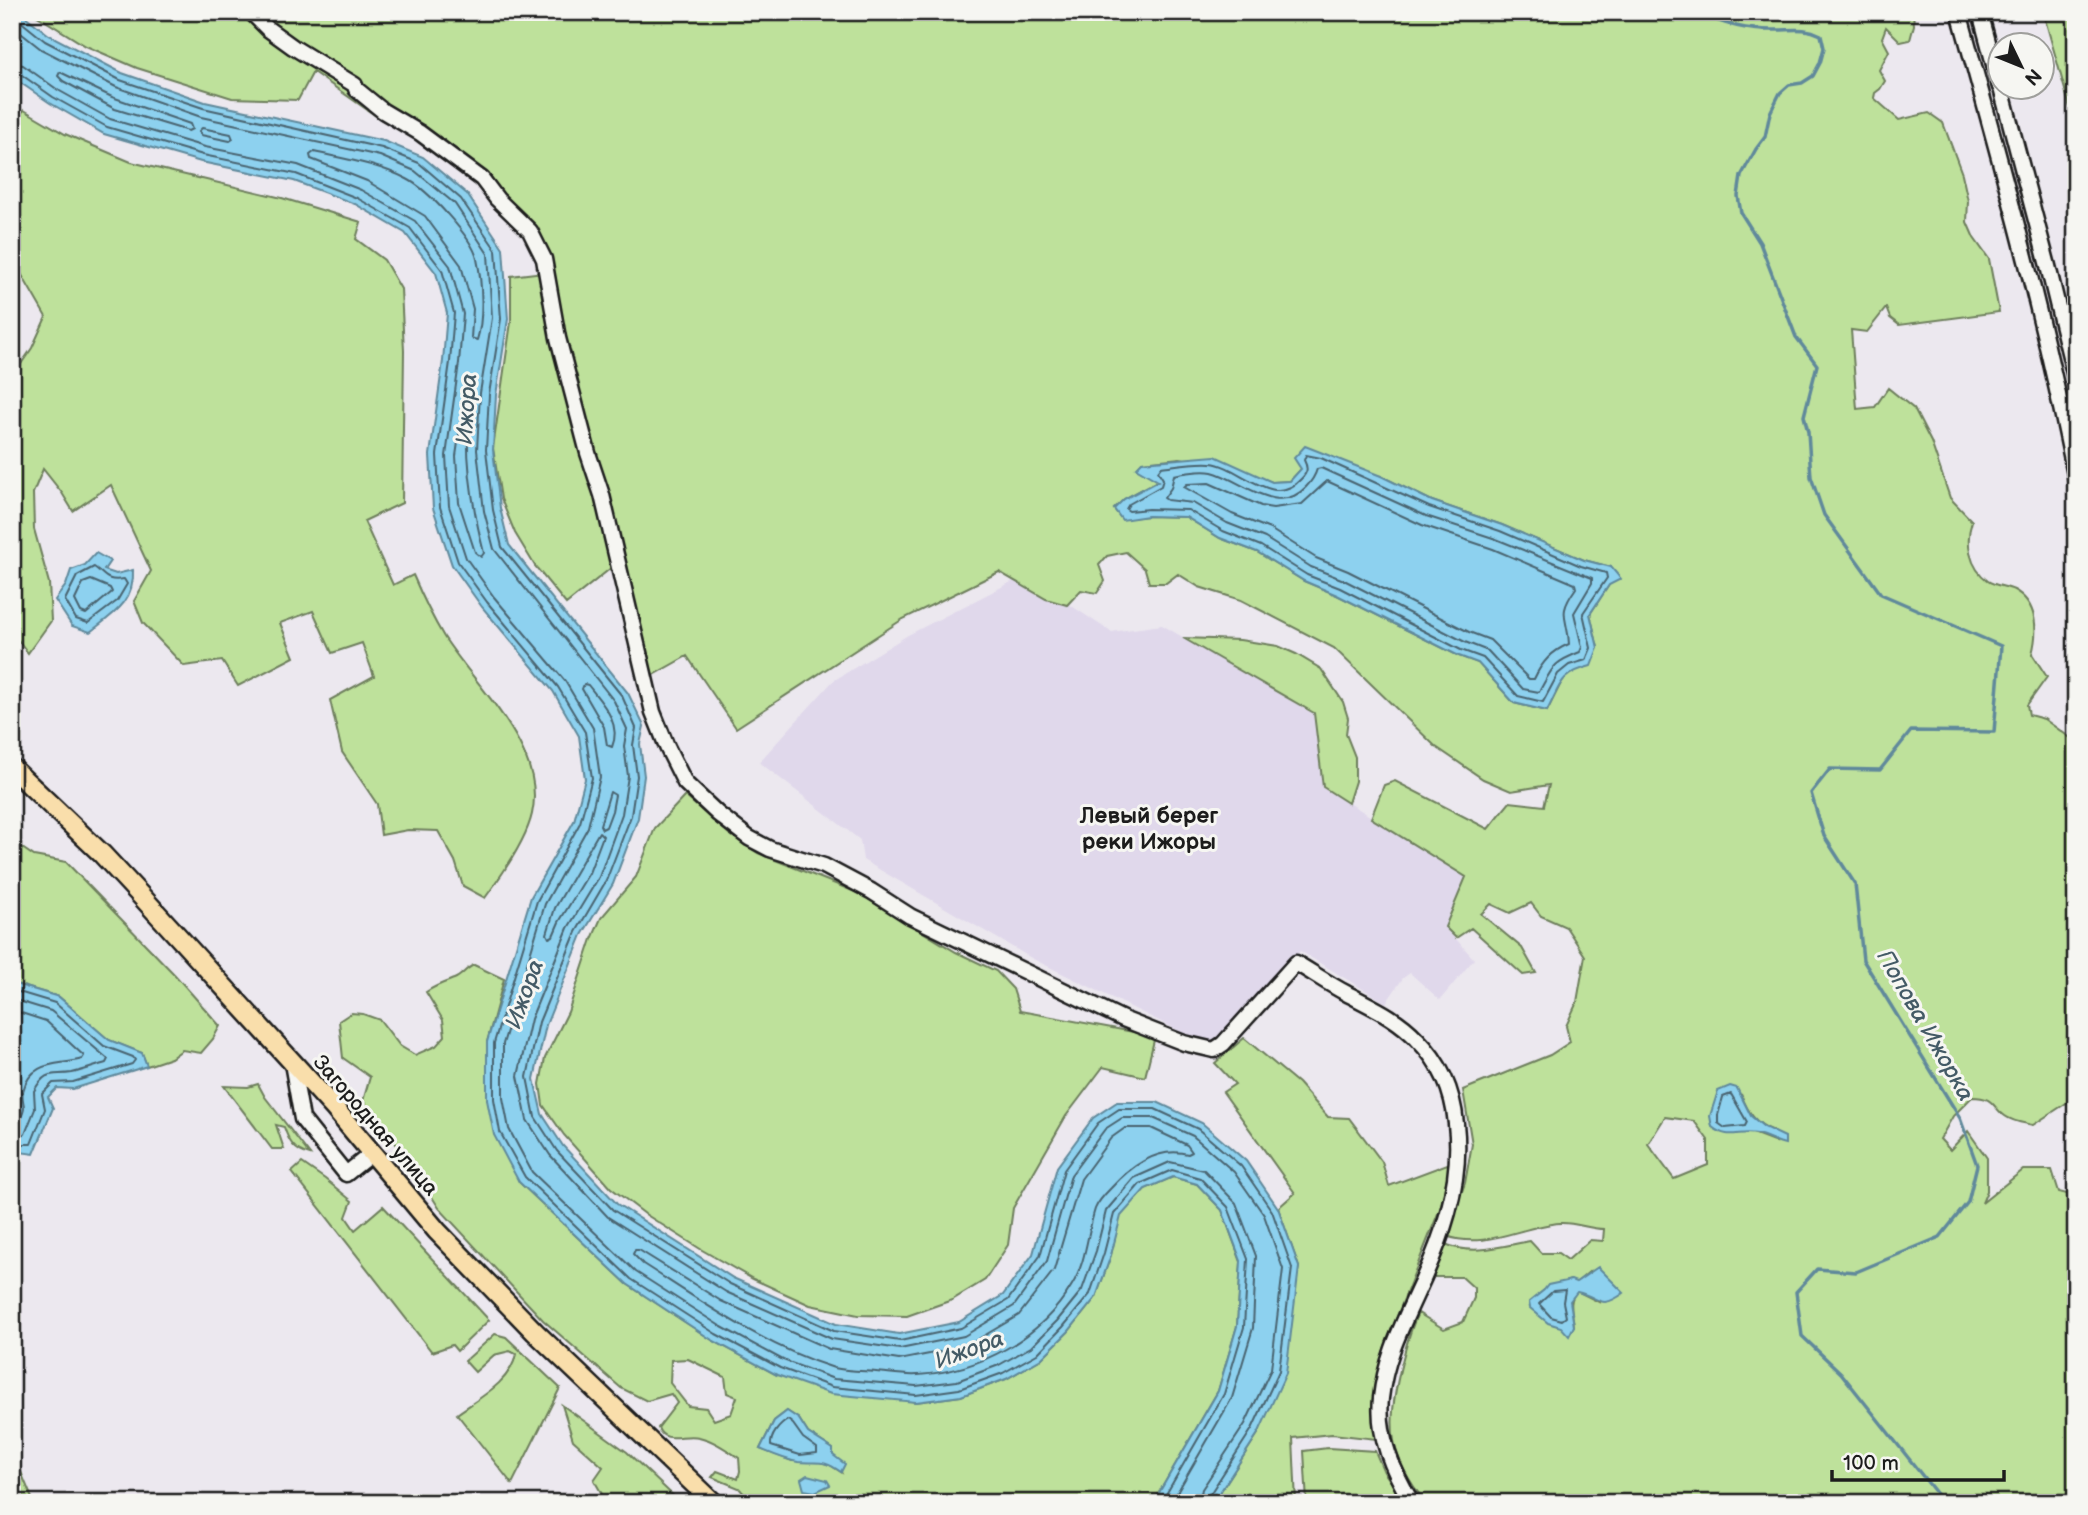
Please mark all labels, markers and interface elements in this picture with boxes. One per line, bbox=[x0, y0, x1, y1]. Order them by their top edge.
north arrow bbox=[1986, 32, 2056, 102]
text: N bbox=[2019, 64, 2046, 90]
water label: Ижора bbox=[451, 372, 483, 446]
district label: Левый берег реки Ижоры bbox=[1079, 802, 1218, 856]
water label: Попова Ижорка bbox=[1870, 945, 1980, 1106]
water label: Ижора bbox=[500, 956, 550, 1033]
street label: Загородная улица bbox=[308, 1050, 444, 1201]
water label: Ижора bbox=[931, 1325, 1008, 1375]
scale bar bbox=[1832, 1438, 2004, 1482]
text: 100 m bbox=[1843, 1451, 1899, 1476]

